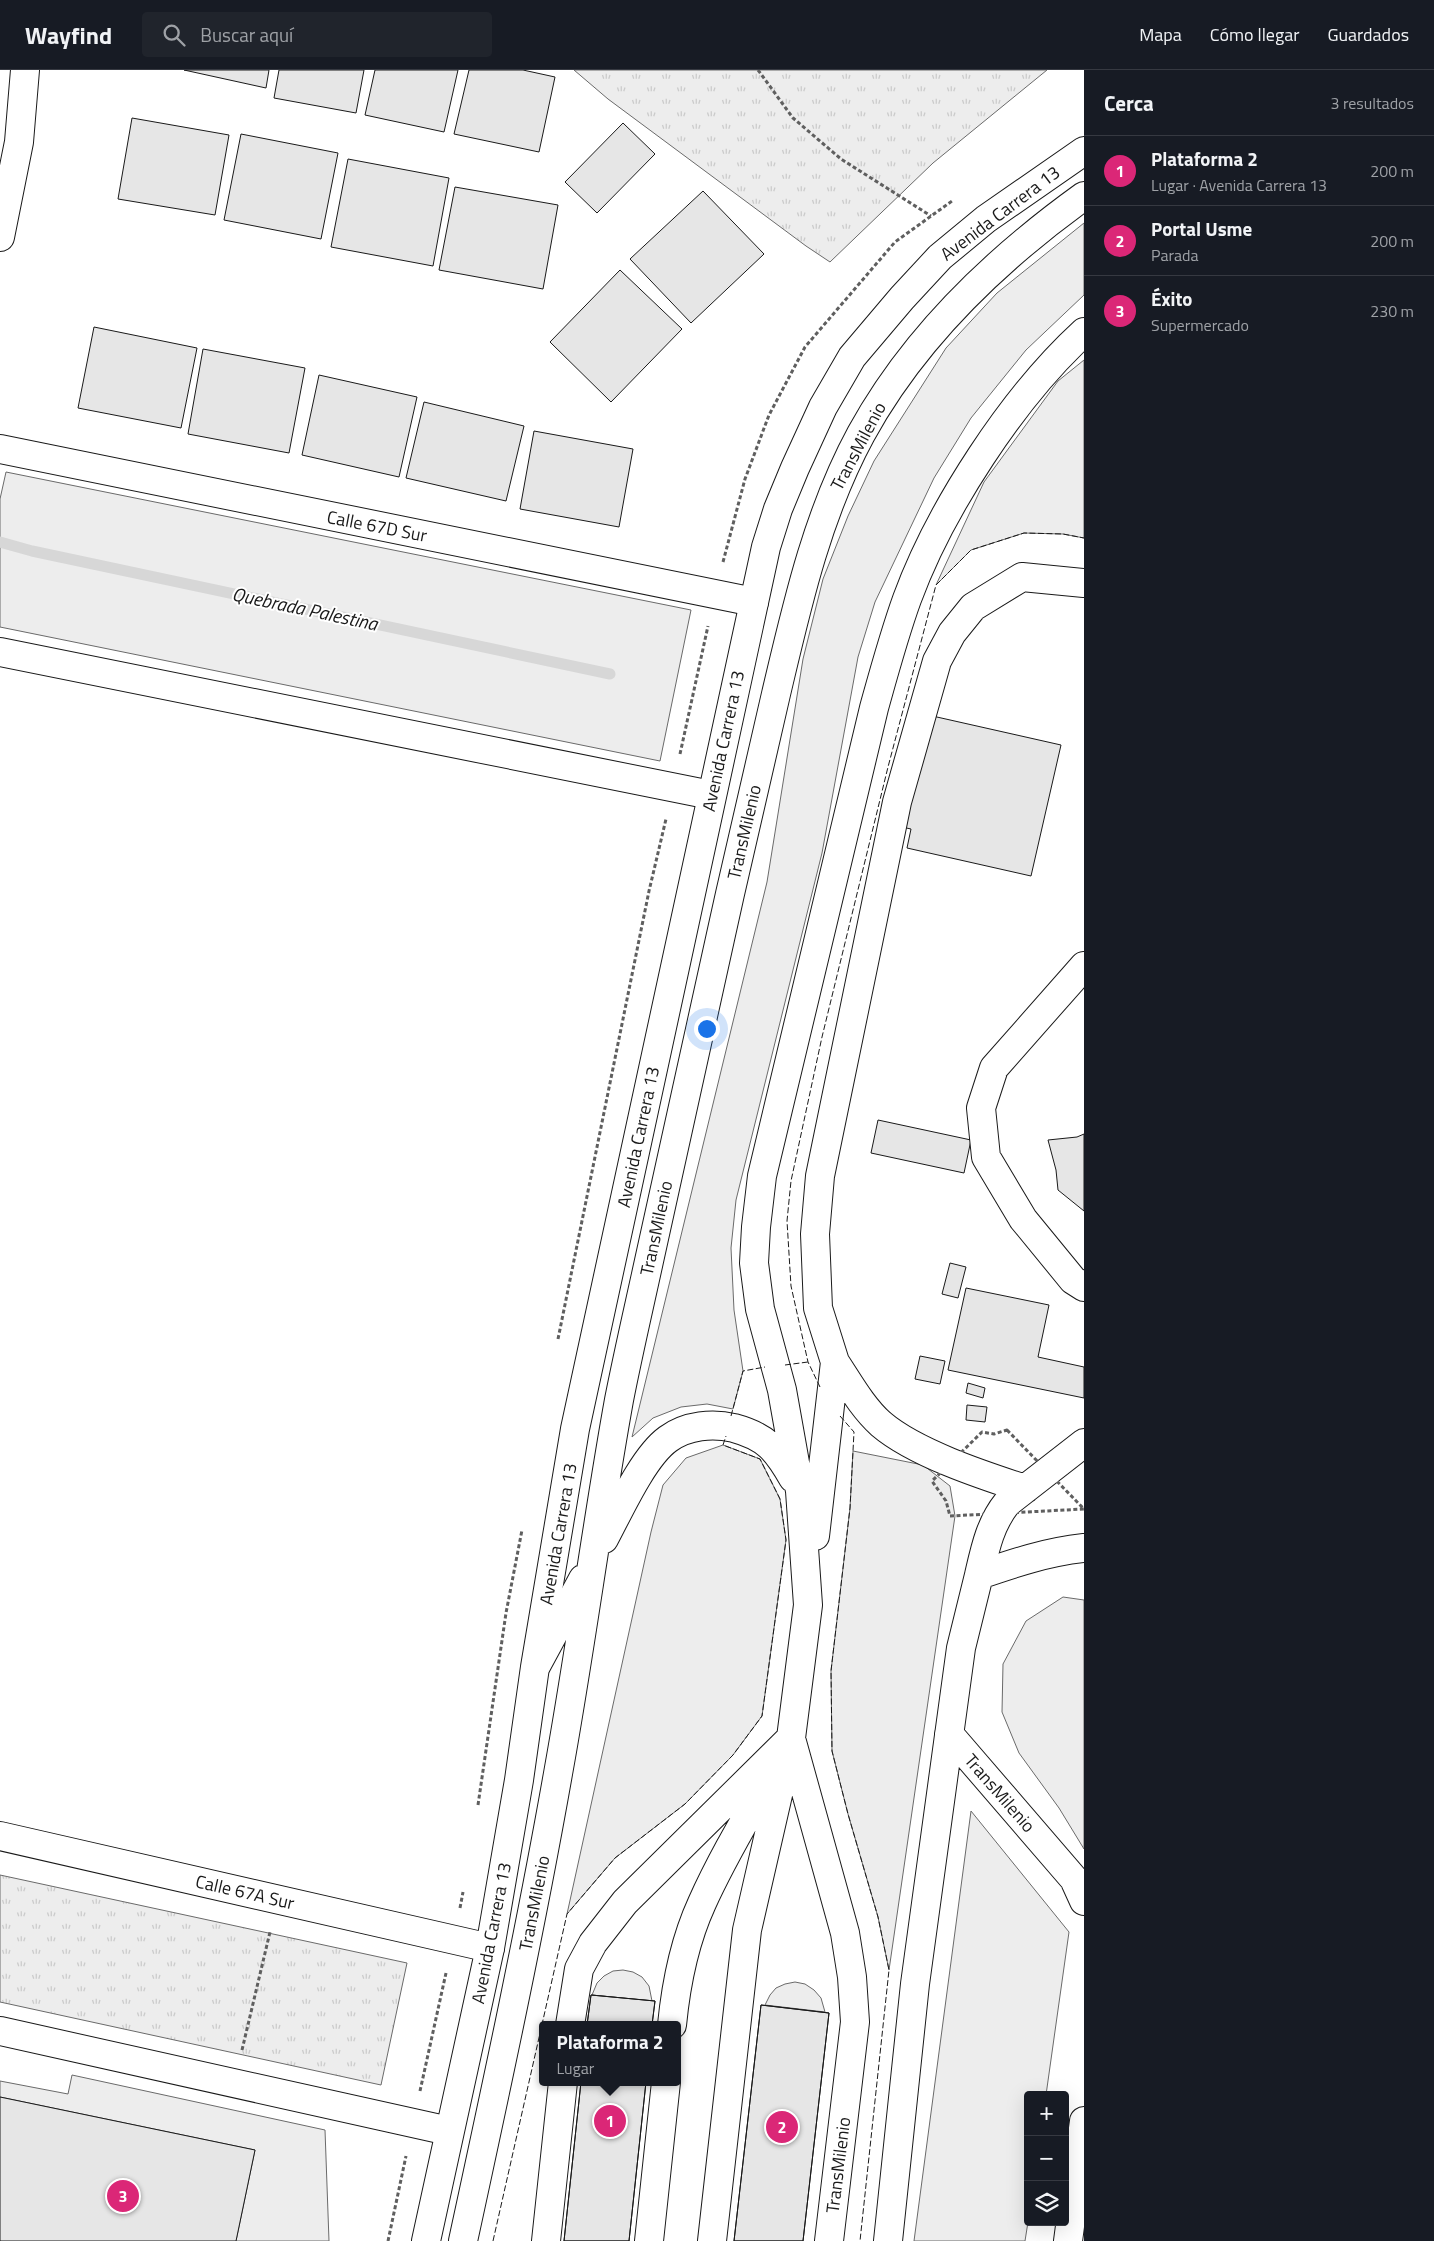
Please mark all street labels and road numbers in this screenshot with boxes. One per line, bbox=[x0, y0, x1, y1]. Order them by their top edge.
street label: Avenida Carrera 13 bbox=[935, 159, 1065, 267]
street label: TransMilenio bbox=[823, 397, 893, 495]
street label: Calle 67D Sur bbox=[325, 503, 429, 549]
street label: Avenida Carrera 13 bbox=[695, 668, 751, 814]
street label: TransMilenio bbox=[720, 782, 768, 882]
street label: Avenida Carrera 13 bbox=[610, 1064, 666, 1210]
street label: TransMilenio bbox=[633, 1178, 679, 1278]
street label: Avenida Carrera 13 bbox=[532, 1461, 584, 1607]
street label: TransMilenio bbox=[958, 1748, 1042, 1838]
street label: TransMilenio bbox=[512, 1853, 556, 1953]
street label: Avenida Carrera 13 bbox=[464, 1860, 518, 2006]
street label: Calle 67A Sur bbox=[193, 1868, 297, 1916]
street label: TransMilenio bbox=[819, 2115, 857, 2215]

